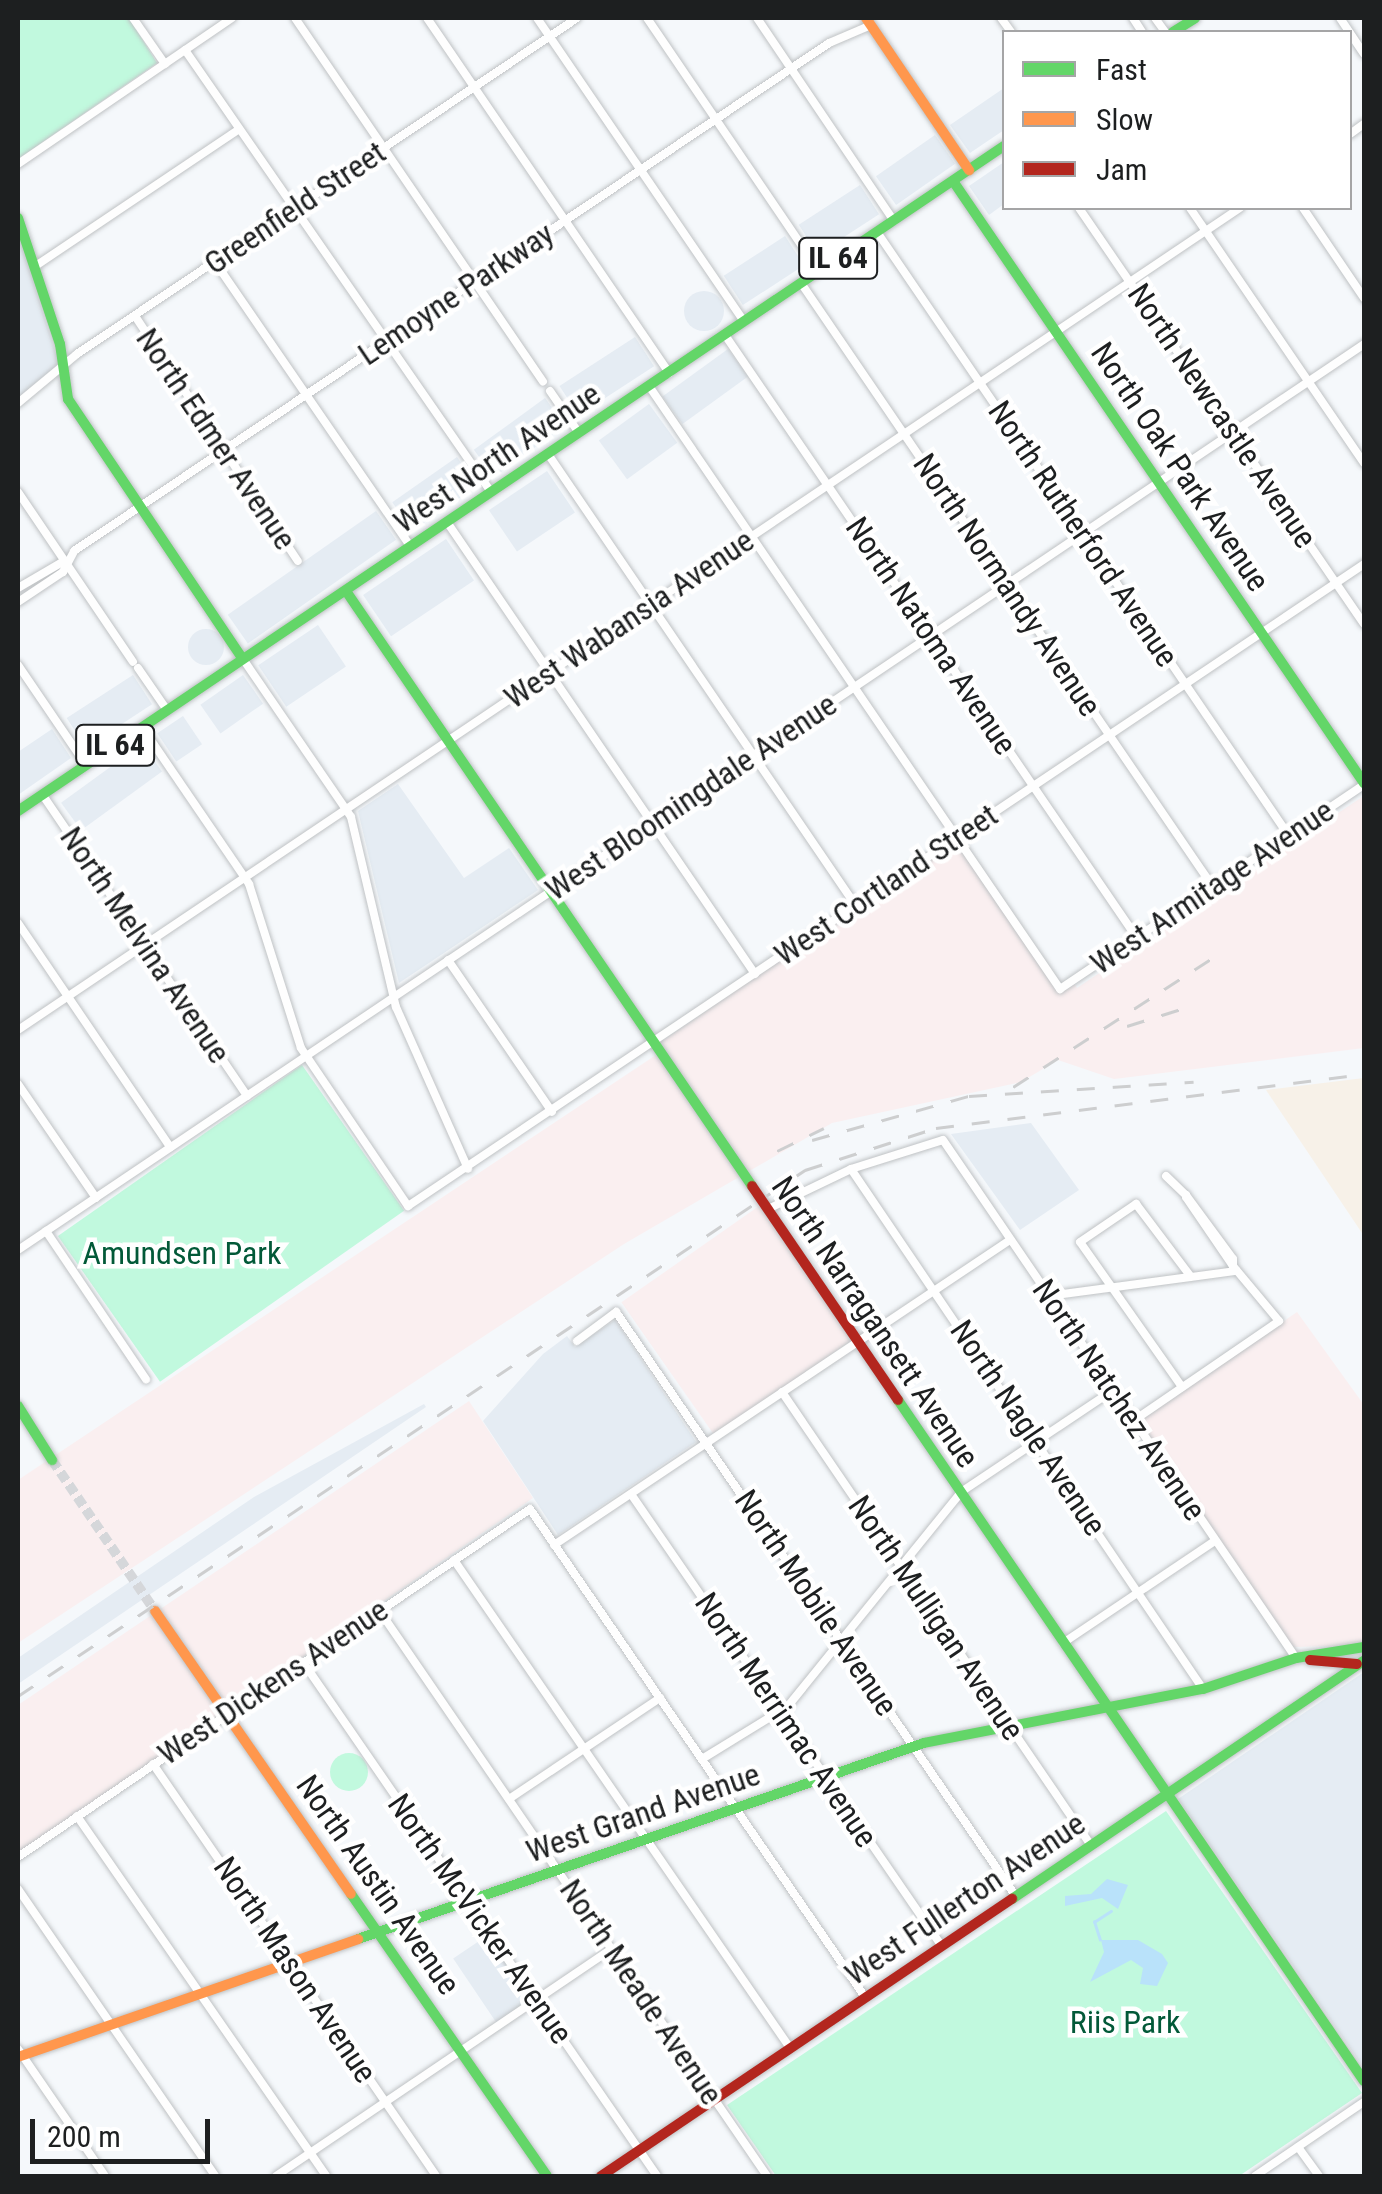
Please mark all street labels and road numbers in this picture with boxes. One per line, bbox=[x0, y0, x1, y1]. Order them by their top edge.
street label: Greenfield Street bbox=[197, 133, 393, 283]
street label: Lemoyne Parkway bbox=[351, 214, 561, 374]
road number: IL 64 bbox=[798, 233, 878, 283]
street label: North Newcastle Avenue bbox=[1119, 277, 1325, 555]
street label: North Edmer Avenue bbox=[128, 321, 304, 557]
street label: North Oak Park Avenue bbox=[1083, 335, 1277, 599]
street label: West North Avenue bbox=[386, 375, 608, 541]
street label: North Rutherford Avenue bbox=[980, 394, 1186, 674]
street label: North Normandy Avenue bbox=[905, 447, 1109, 723]
street label: North Natoma Avenue bbox=[837, 510, 1025, 762]
street label: West Wabansia Avenue bbox=[497, 521, 761, 717]
street label: West Bloomingdale Avenue bbox=[538, 685, 844, 909]
road number: IL 64 bbox=[75, 720, 155, 770]
street label: West Armitage Avenue bbox=[1083, 791, 1341, 983]
street label: West Cortland Street bbox=[767, 796, 1005, 974]
street label: North Melvina Avenue bbox=[52, 820, 238, 1070]
street label: North Narragansett Avenue bbox=[763, 1169, 987, 1475]
street label: North Natchez Avenue bbox=[1024, 1272, 1214, 1528]
street label: North Nagle Avenue bbox=[942, 1313, 1114, 1543]
street label: North Mobile Avenue bbox=[726, 1483, 906, 1723]
street label: North Mulligan Avenue bbox=[840, 1489, 1032, 1747]
street label: North Merrimac Avenue bbox=[687, 1586, 885, 1854]
street label: West Dickens Avenue bbox=[151, 1591, 395, 1773]
street label: West Grand Avenue bbox=[521, 1755, 765, 1871]
street label: North Austin Avenue bbox=[288, 1768, 468, 2002]
street label: North McVicker Avenue bbox=[379, 1787, 581, 2051]
street label: West Fullerton Avenue bbox=[838, 1804, 1092, 1994]
street label: North Mason Avenue bbox=[205, 1850, 385, 2090]
street label: North Meade Avenue bbox=[551, 1872, 731, 2112]

